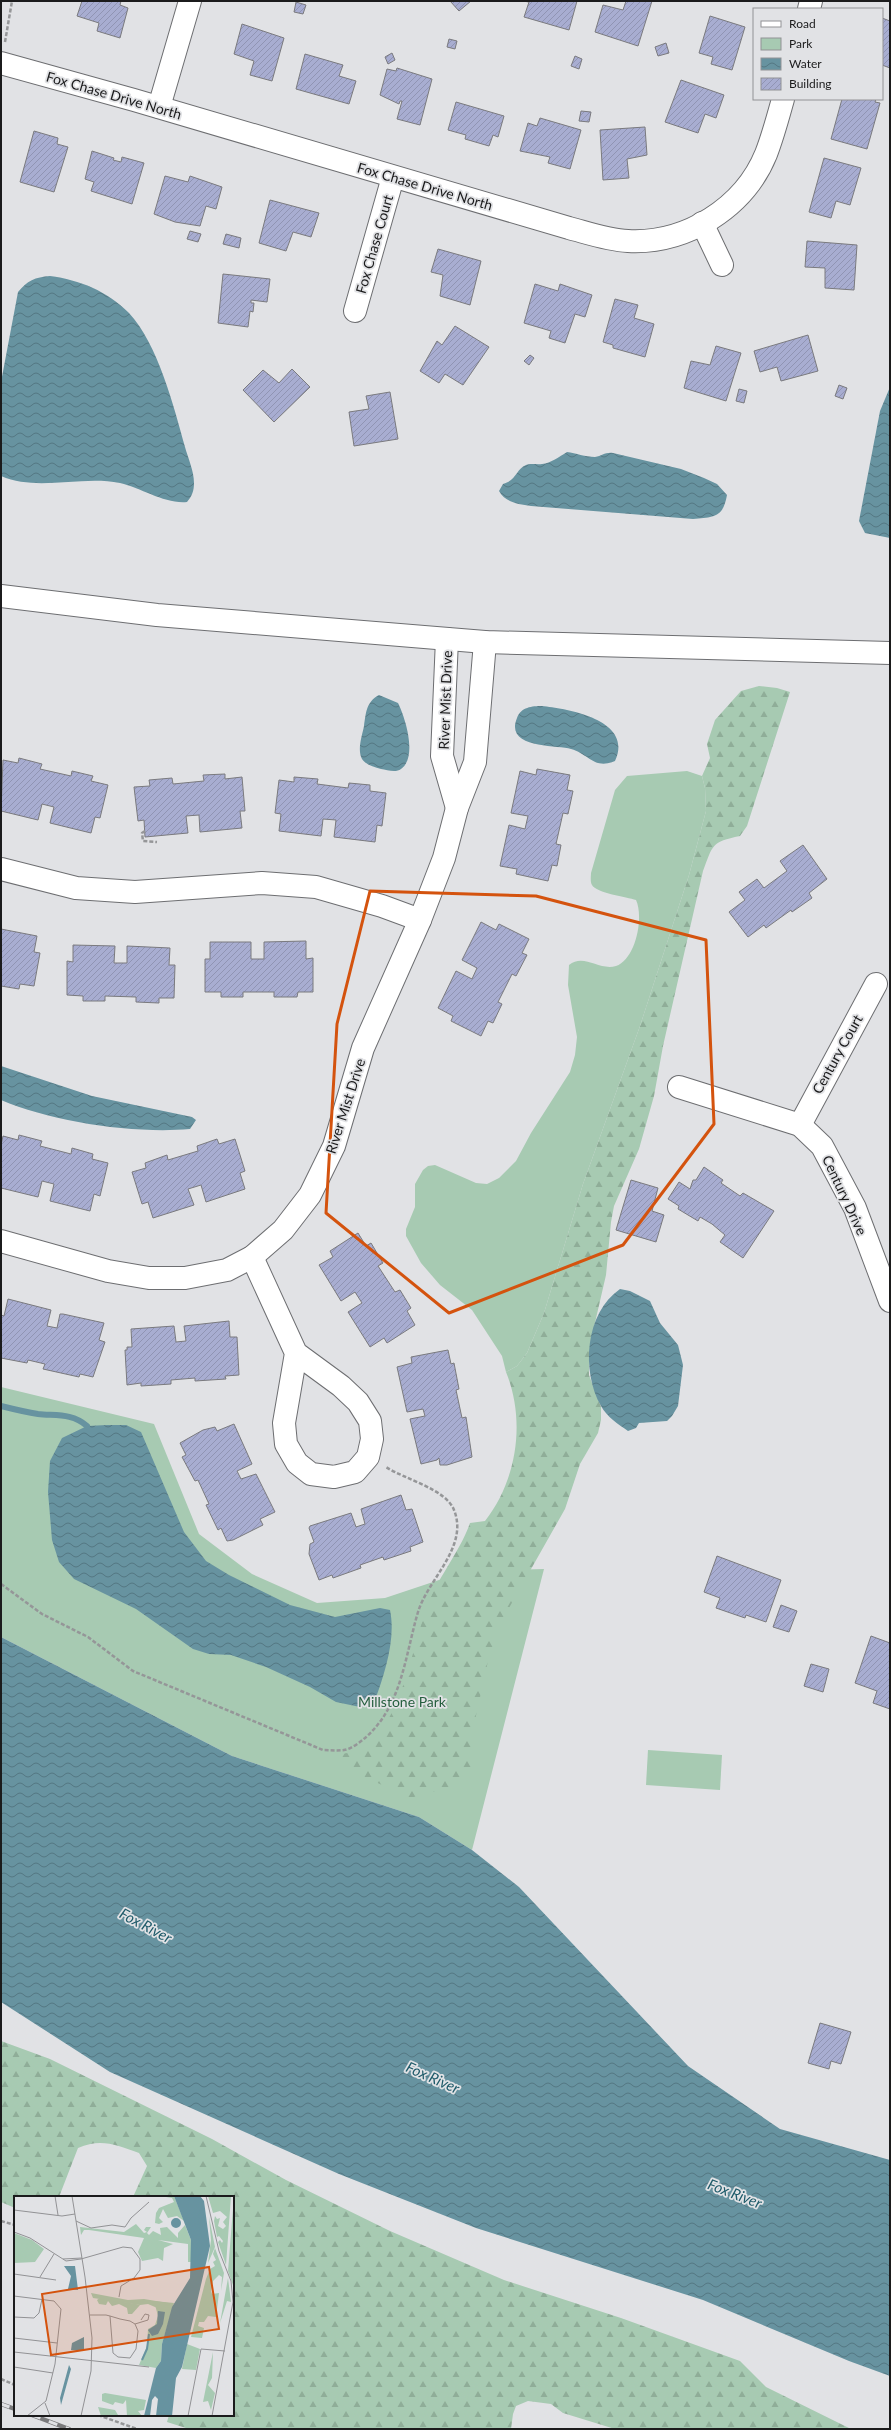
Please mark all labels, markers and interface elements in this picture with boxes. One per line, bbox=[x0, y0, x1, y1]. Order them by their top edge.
legend bbox=[753, 8, 883, 100]
text: Road bbox=[789, 16, 816, 31]
text: Park bbox=[789, 36, 813, 51]
text: Water bbox=[789, 56, 822, 71]
street label: Fox Chase Drive North bbox=[44, 68, 184, 122]
text: Building bbox=[789, 76, 832, 91]
street label: Fox Chase Drive North bbox=[355, 159, 495, 213]
street label: Fox Chase Court bbox=[352, 193, 396, 295]
street label: River Mist Drive bbox=[435, 650, 455, 750]
street label: Century Court bbox=[808, 1011, 866, 1097]
street label: River Mist Drive bbox=[322, 1056, 368, 1156]
street label: Century Drive bbox=[819, 1152, 871, 1238]
park label: Millstone Park bbox=[358, 1693, 447, 1710]
water label: Fox River bbox=[117, 1904, 176, 1947]
water label: Fox River bbox=[403, 2057, 463, 2097]
water label: Fox River bbox=[705, 2174, 765, 2212]
inset map bbox=[14, 2196, 234, 2416]

